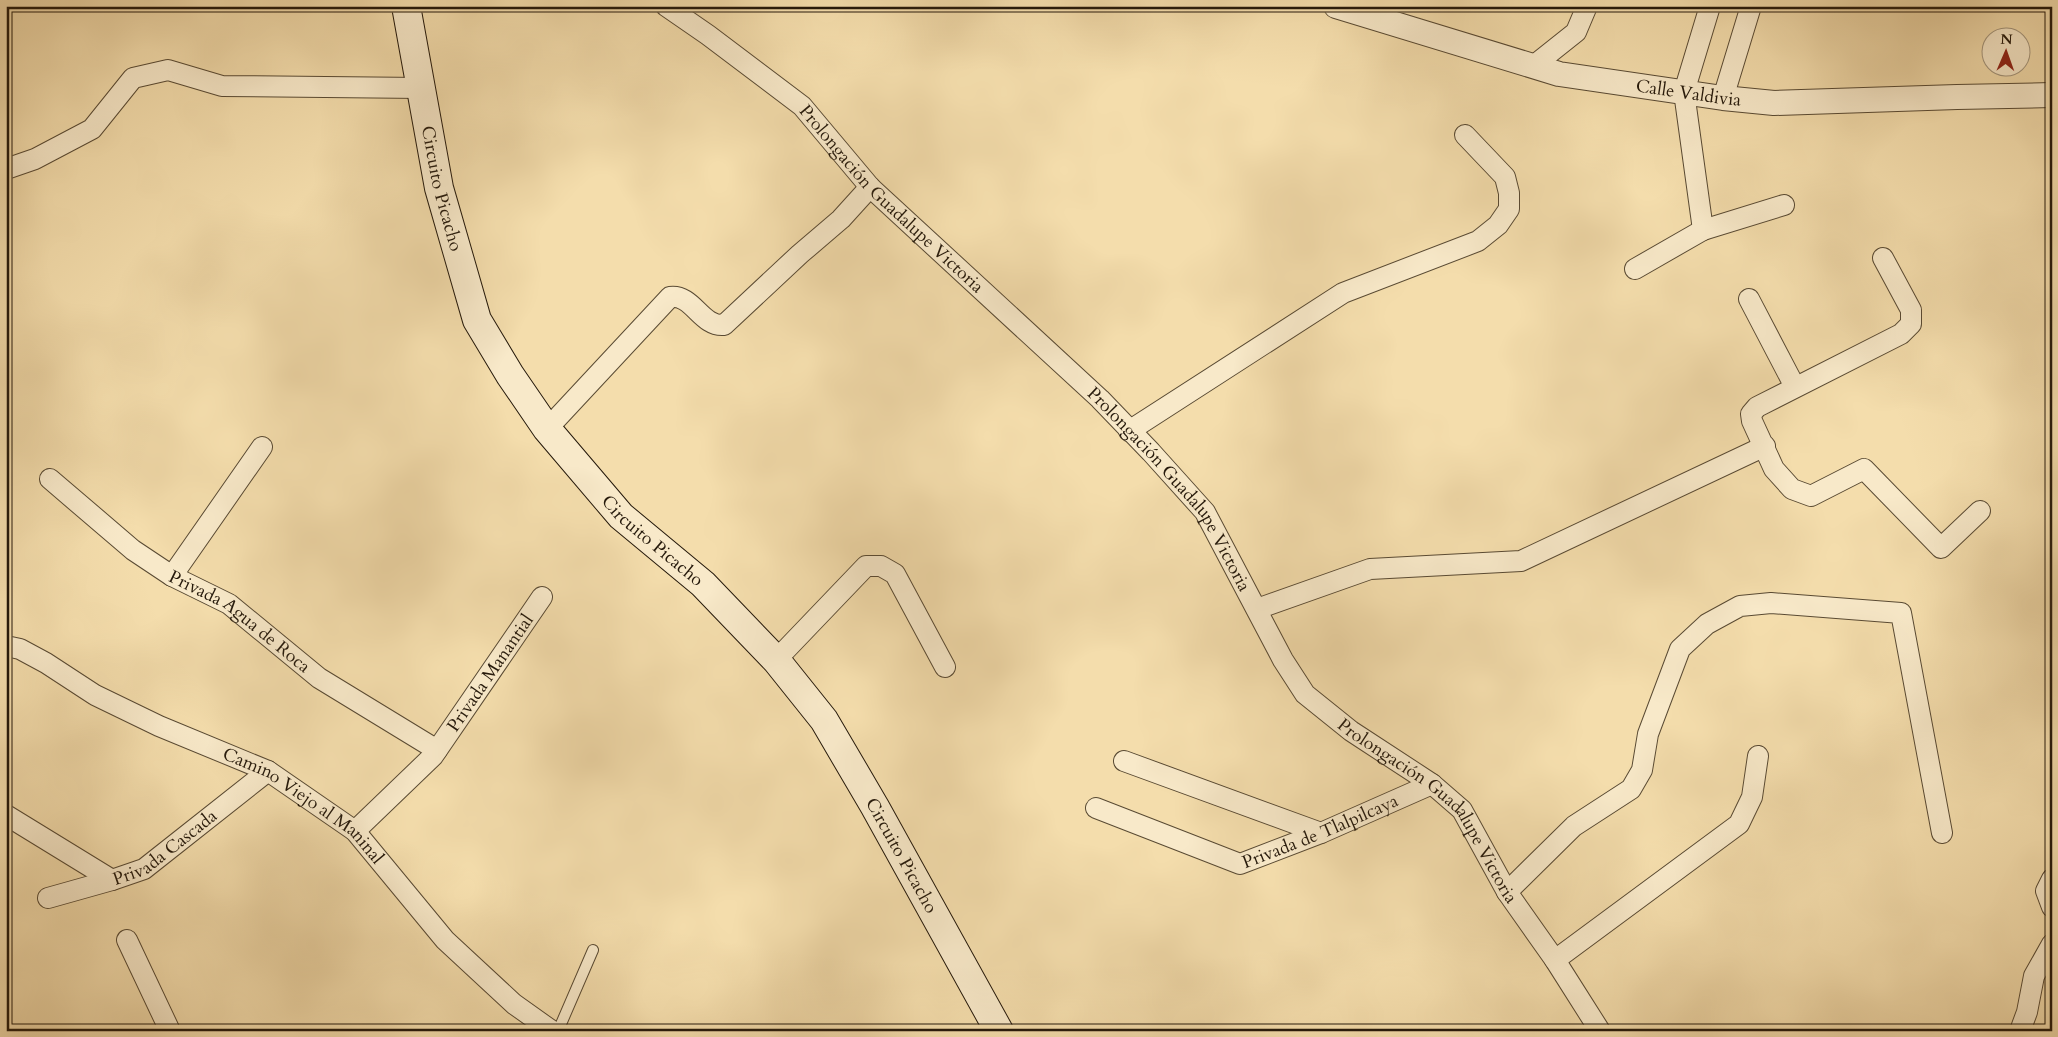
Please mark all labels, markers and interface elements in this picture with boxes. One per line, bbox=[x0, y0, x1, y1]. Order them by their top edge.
north arrow bbox=[1980, 28, 2030, 78]
text: N bbox=[2000, 30, 2013, 49]
street label: Calle Valdivia bbox=[1634, 73, 1742, 112]
street label: Prolongación Guadalupe Victoria bbox=[793, 99, 990, 299]
street label: Circuito Picacho bbox=[415, 124, 469, 254]
street label: Prolongación Guadalupe Victoria bbox=[1082, 381, 1257, 596]
street label: Circuito Picacho bbox=[596, 489, 709, 592]
street label: Privada Agua de Roca bbox=[165, 564, 316, 679]
street label: Privada Manantial bbox=[441, 609, 539, 737]
street label: Prolongación Guadalupe Victoria bbox=[1332, 712, 1524, 908]
street label: Camino Viejo al Maninal bbox=[219, 741, 390, 870]
street label: Privada de Tlalpilcaya bbox=[1238, 788, 1402, 875]
street label: Circuito Picacho bbox=[860, 793, 944, 918]
street label: Privada Cascada bbox=[109, 803, 222, 891]

